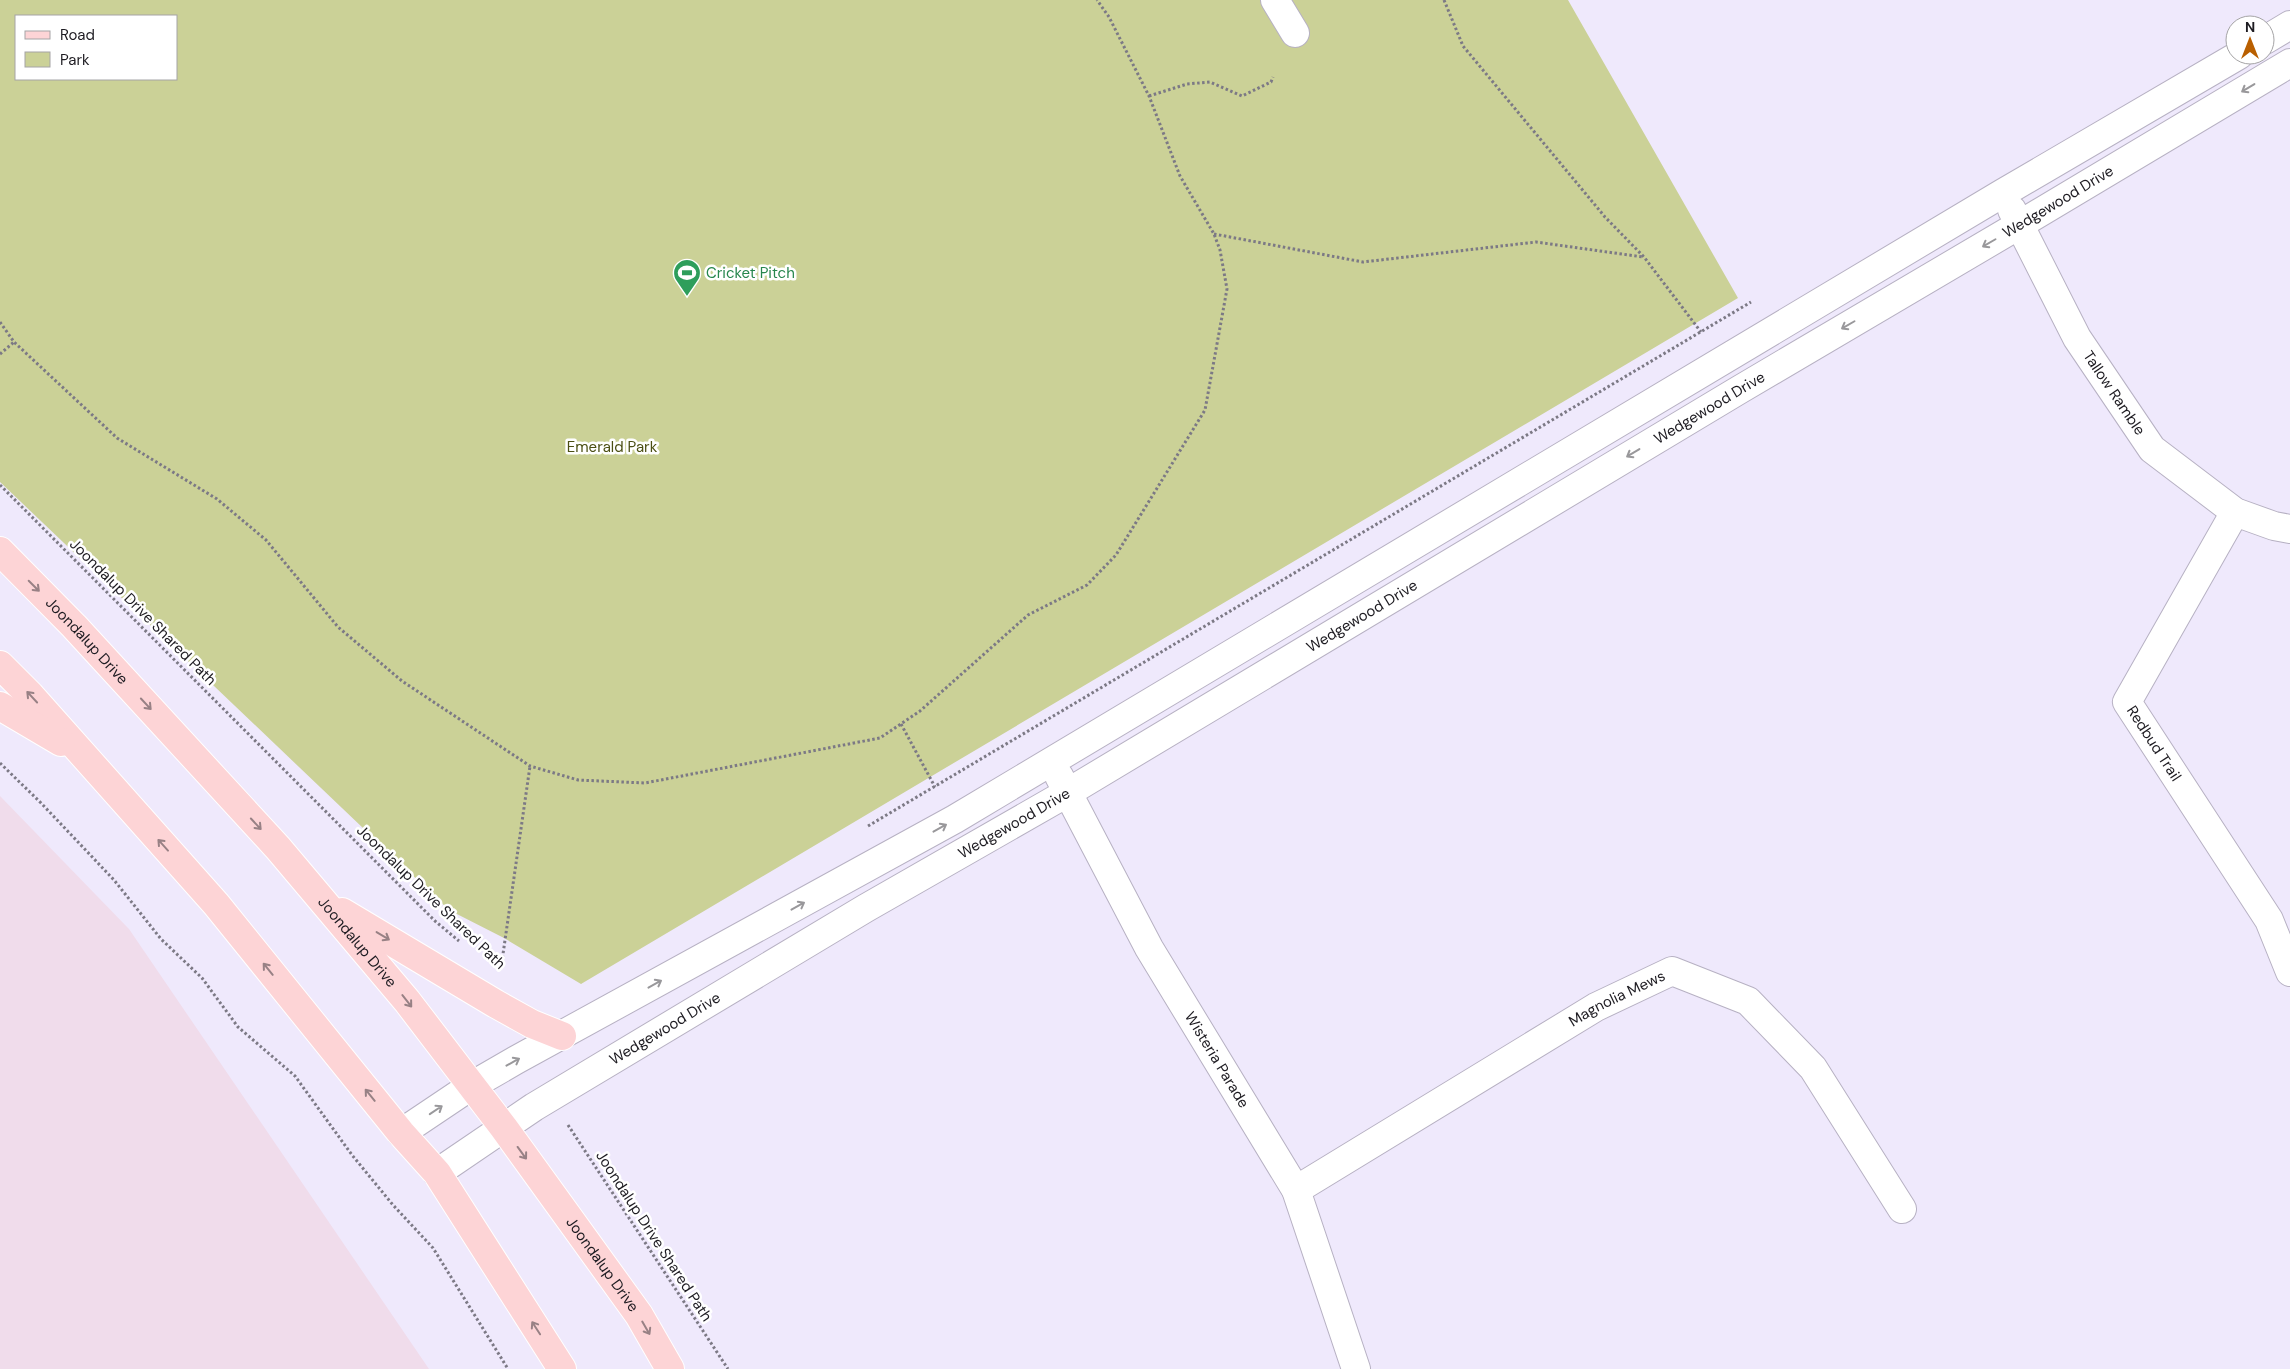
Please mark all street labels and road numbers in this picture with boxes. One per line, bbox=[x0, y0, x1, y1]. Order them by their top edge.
street label: Wedgewood Drive bbox=[1999, 161, 2117, 243]
street label: Tallow Ramble bbox=[2079, 347, 2150, 439]
street label: Wedgewood Drive bbox=[1650, 367, 1769, 449]
street label: Joondalup Drive Shared Path bbox=[66, 535, 220, 689]
street label: Wedgewood Drive bbox=[1303, 575, 1421, 657]
street label: Joondalup Drive bbox=[42, 594, 132, 688]
street label: Redbud Trail bbox=[2122, 702, 2186, 785]
street label: Wedgewood Drive bbox=[954, 783, 1074, 863]
street label: Joondalup Drive Shared Path bbox=[353, 821, 509, 973]
street label: Joondalup Drive bbox=[315, 893, 401, 991]
street label: Magnolia Mews bbox=[1565, 966, 1668, 1031]
street label: Wedgewood Drive bbox=[606, 988, 724, 1069]
street label: Wisteria Parade bbox=[1180, 1008, 1254, 1112]
street label: Joondalup Drive Shared Path bbox=[592, 1147, 716, 1325]
street label: Joondalup Drive bbox=[562, 1213, 642, 1315]

